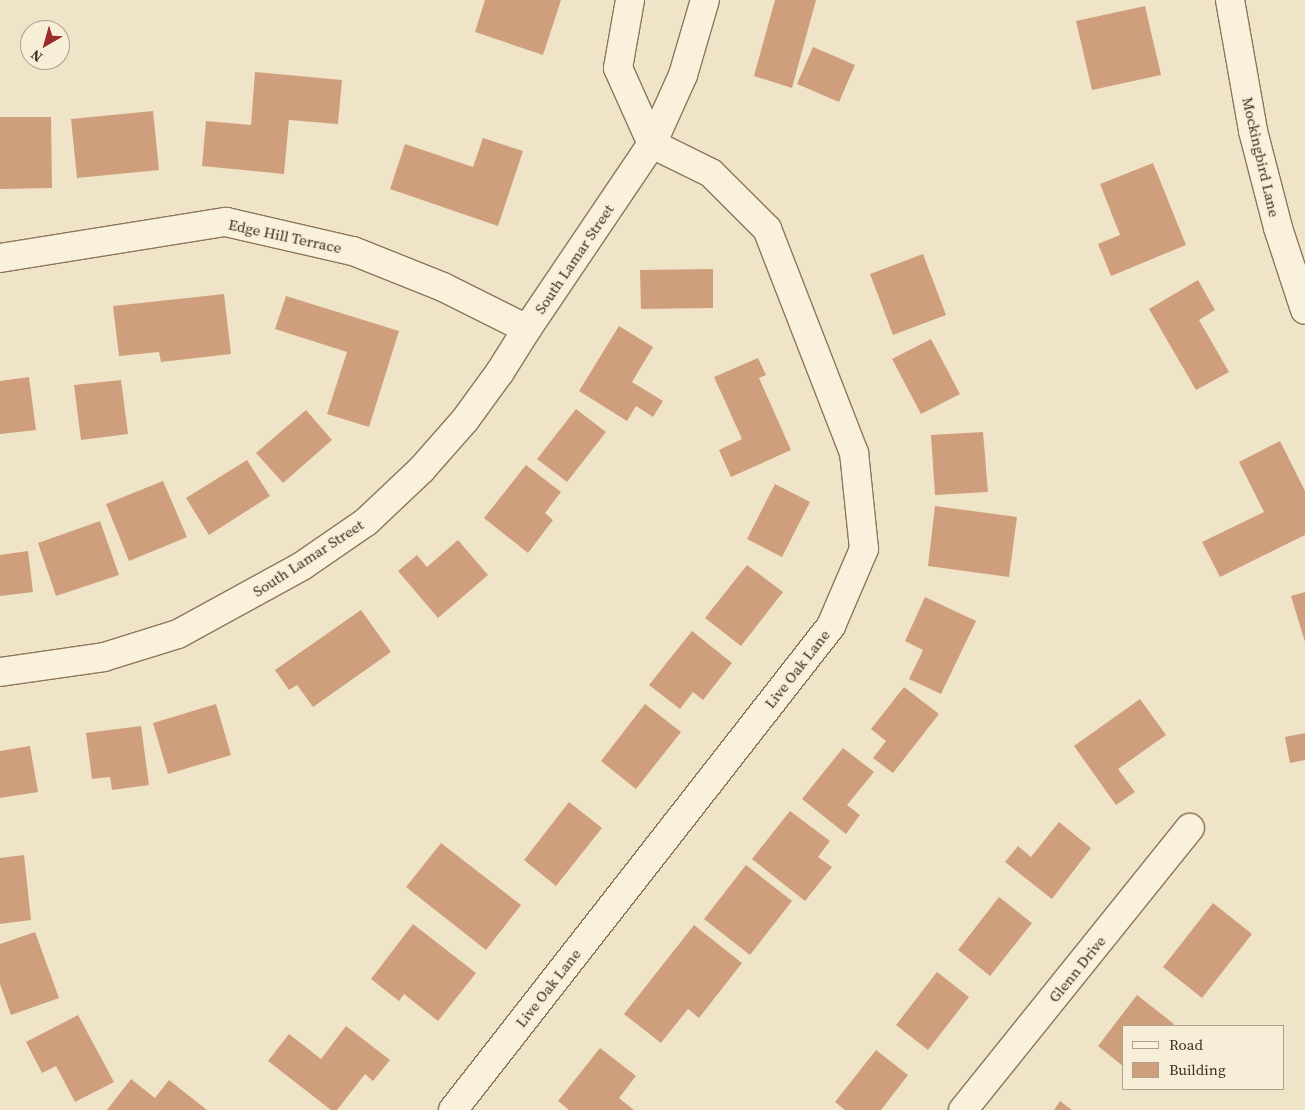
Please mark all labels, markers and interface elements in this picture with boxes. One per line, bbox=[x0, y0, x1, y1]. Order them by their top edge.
north arrow bbox=[20, 20, 70, 70]
text: N bbox=[26, 45, 47, 67]
street label: Mockingbird Lane bbox=[1238, 95, 1284, 219]
street label: South Lamar Street bbox=[531, 201, 617, 317]
street label: Edge Hill Terrace bbox=[227, 215, 343, 257]
street label: South Lamar Street bbox=[249, 516, 367, 600]
street label: Live Oak Lane bbox=[761, 626, 833, 712]
street label: Glenn Drive bbox=[1045, 932, 1109, 1006]
street label: Live Oak Lane bbox=[512, 945, 584, 1031]
legend bbox=[1122, 1025, 1285, 1090]
text: Road bbox=[1169, 1034, 1203, 1055]
text: Building bbox=[1169, 1059, 1226, 1080]

